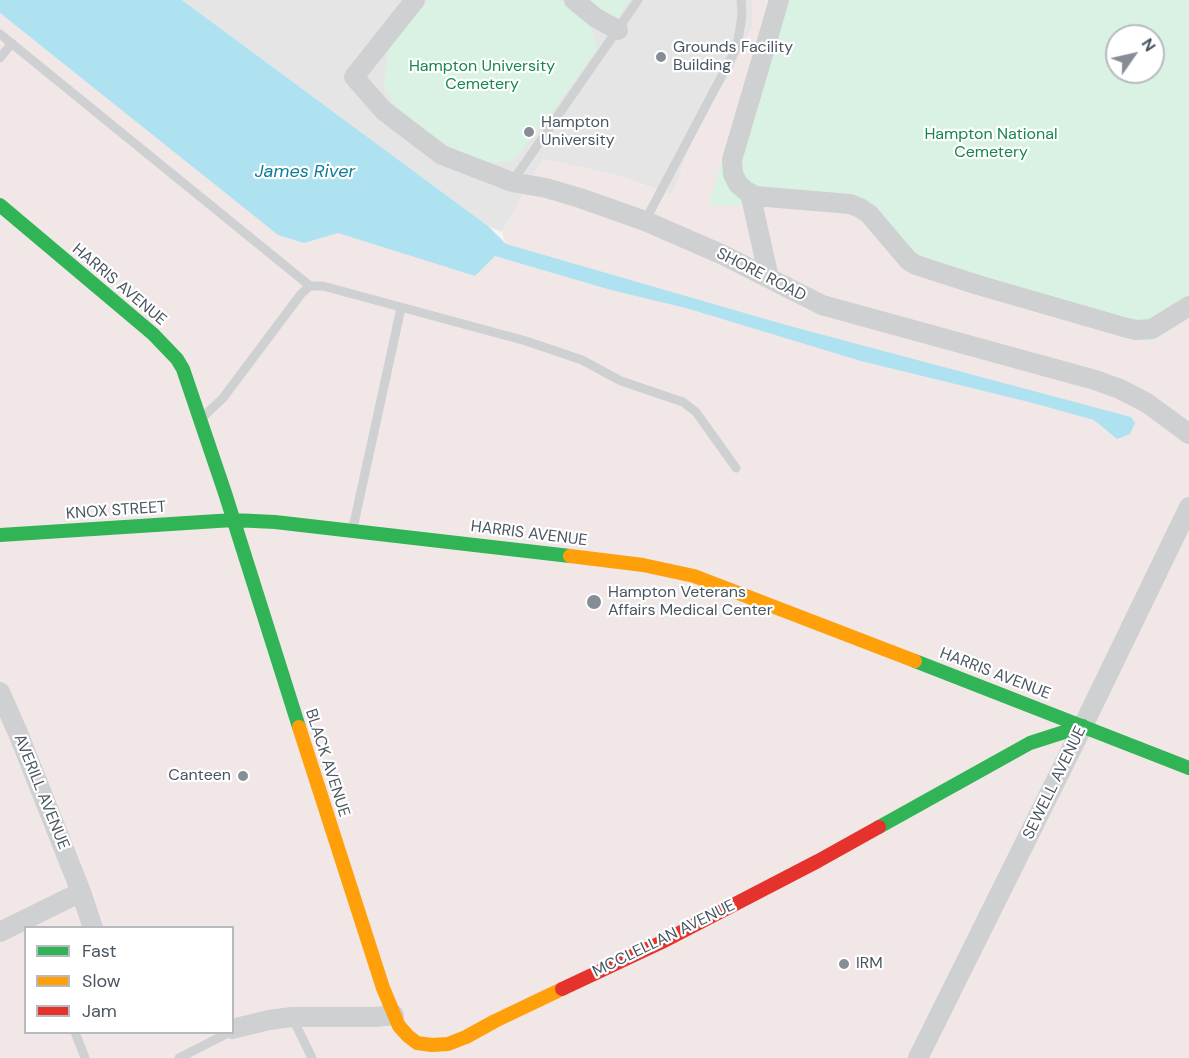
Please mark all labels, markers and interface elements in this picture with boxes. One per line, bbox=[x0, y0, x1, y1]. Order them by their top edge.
north arrow bbox=[1105, 24, 1165, 84]
text: N bbox=[1137, 34, 1161, 55]
place label: Grounds Facility Building bbox=[673, 38, 793, 76]
marker: Grounds Facility Building bbox=[654, 50, 668, 64]
park label: Hampton University Cemetery bbox=[409, 57, 555, 95]
place label: Hampton University bbox=[541, 113, 615, 151]
marker: Hampton University bbox=[522, 125, 536, 139]
park label: Hampton National Cemetery bbox=[924, 125, 1058, 163]
water label: James River bbox=[255, 161, 355, 183]
street label: HARRIS AVENUE bbox=[68, 240, 170, 330]
street label: SHORE ROAD bbox=[713, 244, 809, 306]
street label: KNOX STREET bbox=[65, 498, 167, 524]
street label: HARRIS AVENUE bbox=[470, 517, 588, 551]
place label: Hampton Veterans Affairs Medical Center bbox=[608, 583, 773, 621]
marker: Hampton Veterans Affairs Medical Center bbox=[585, 593, 603, 611]
street label: HARRIS AVENUE bbox=[937, 644, 1053, 704]
street label: BLACK AVENUE bbox=[300, 707, 354, 819]
street label: SEWELL AVENUE bbox=[1019, 723, 1091, 843]
street label: AVERILL AVENUE bbox=[9, 732, 73, 852]
place label: Canteen bbox=[168, 766, 231, 786]
marker: Canteen bbox=[236, 769, 250, 783]
street label: MCCLELLAN AVENUE bbox=[590, 896, 738, 982]
legend bbox=[24, 926, 234, 1034]
text: Fast bbox=[82, 939, 117, 963]
place label: IRM bbox=[856, 954, 883, 974]
marker: IRM bbox=[837, 957, 851, 971]
text: Slow bbox=[82, 969, 121, 993]
text: Jam bbox=[82, 999, 117, 1023]

